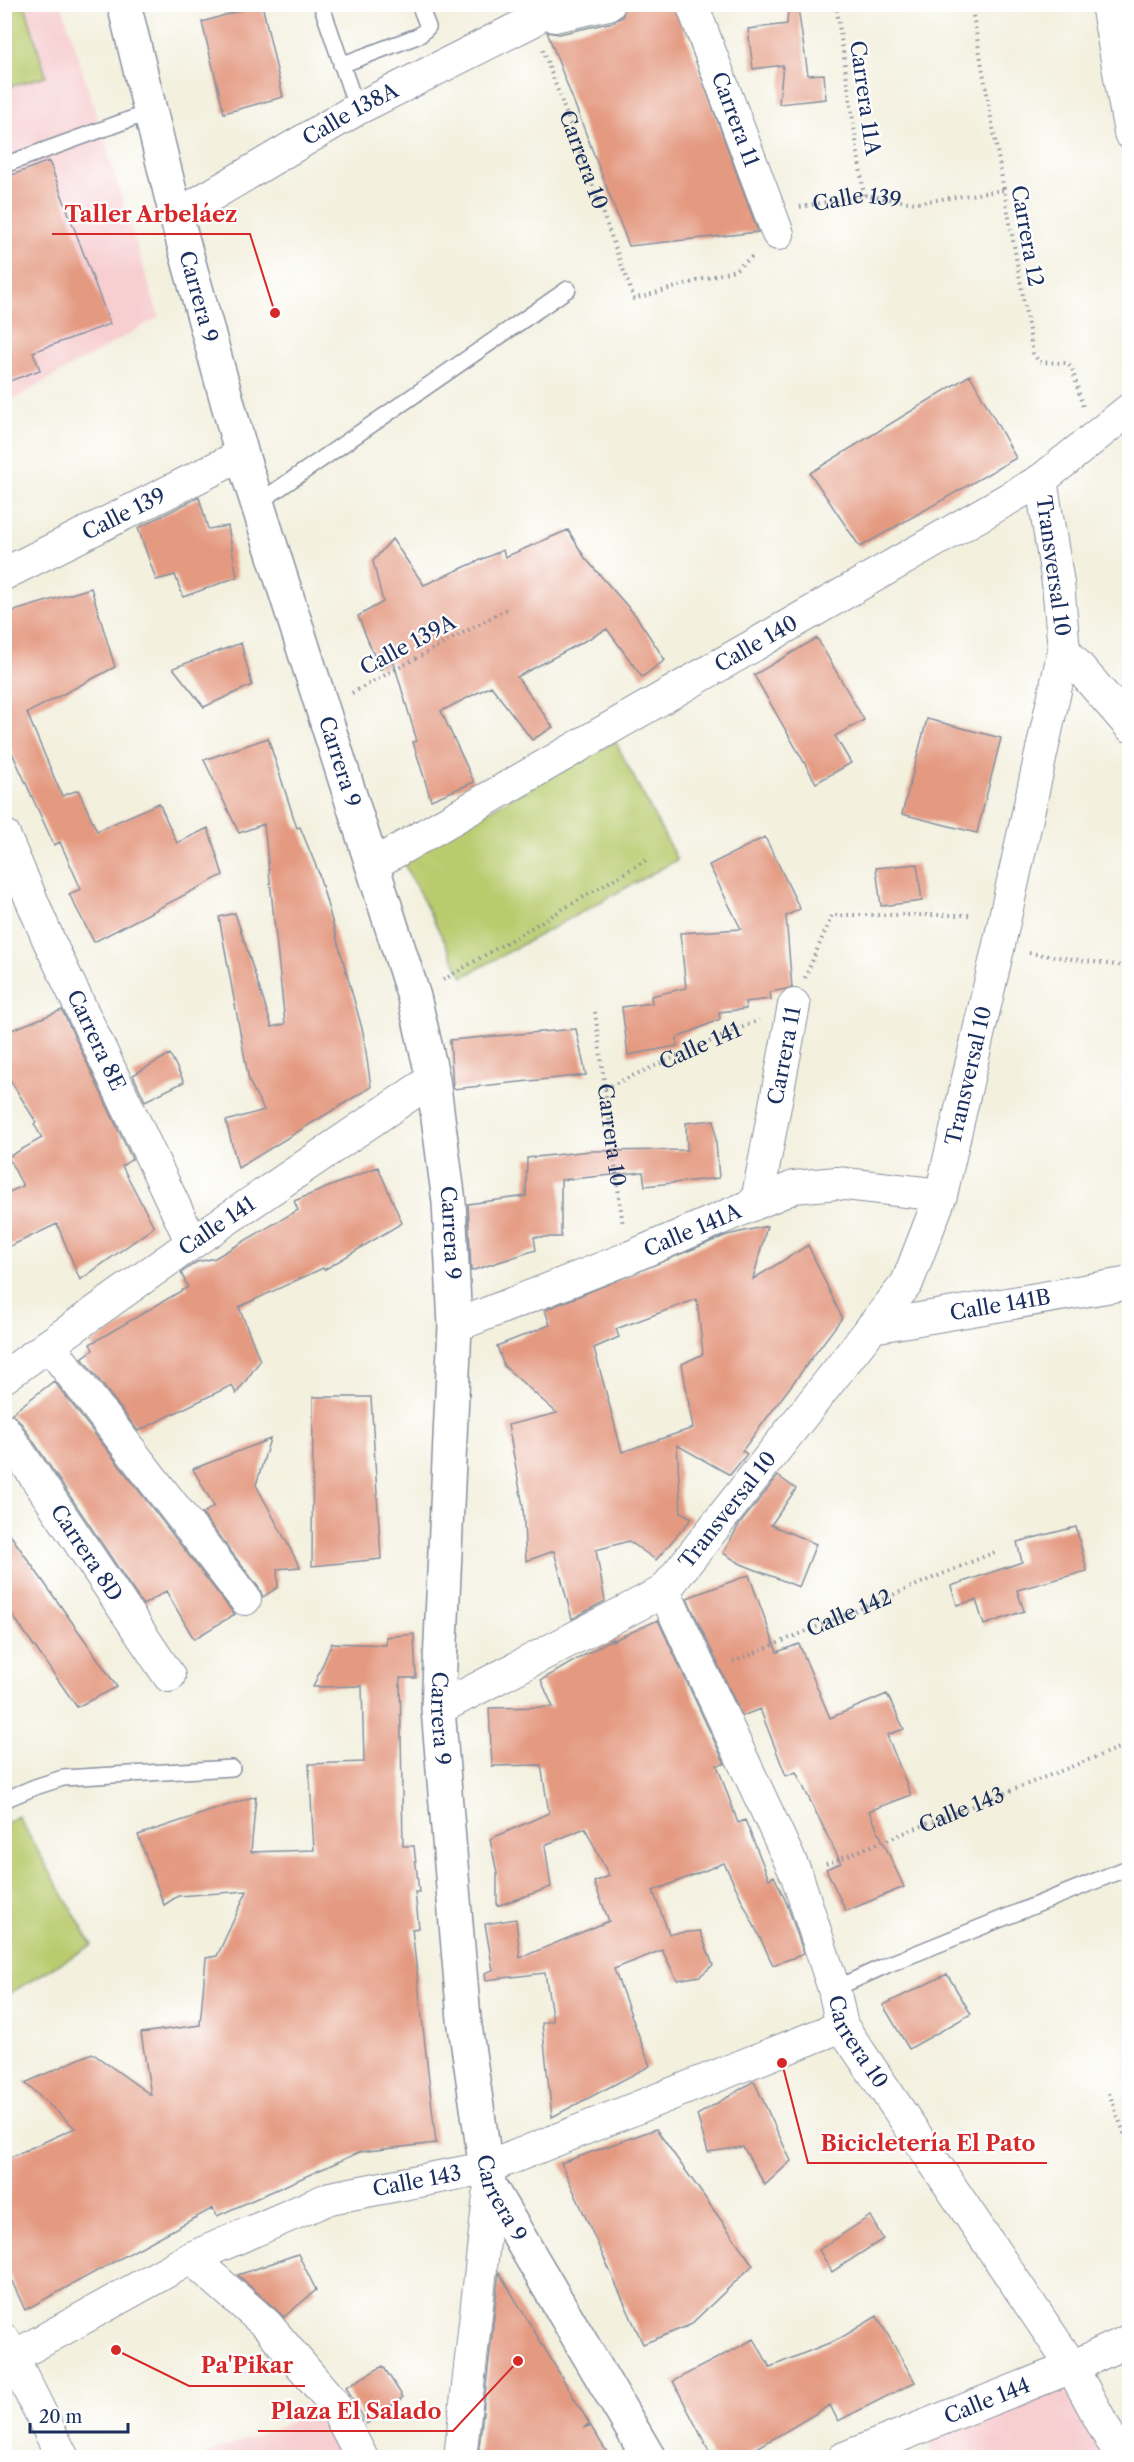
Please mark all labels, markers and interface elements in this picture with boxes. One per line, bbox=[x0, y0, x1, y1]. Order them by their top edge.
street label: Carrera 11A bbox=[845, 39, 886, 157]
street label: Carrera 11 bbox=[706, 68, 765, 170]
street label: Calle 138A bbox=[298, 77, 403, 150]
street label: Carrera 10 bbox=[554, 107, 613, 213]
street label: Calle 139 bbox=[810, 182, 903, 216]
street label: Carrera 12 bbox=[1006, 183, 1049, 289]
callout: Taller Arbeláez bbox=[52, 194, 250, 234]
text: Taller Arbeláez bbox=[64, 201, 238, 228]
street label: Carrera 9 bbox=[174, 248, 223, 345]
street label: Calle 139 bbox=[78, 482, 169, 545]
street label: Transversal 10 bbox=[1031, 494, 1076, 638]
street label: Calle 139A bbox=[356, 609, 460, 680]
street label: Calle 140 bbox=[710, 610, 802, 677]
street label: Carrera 9 bbox=[314, 713, 366, 810]
street label: Carrera 8E bbox=[62, 986, 131, 1094]
street label: Carrera 11 bbox=[762, 1004, 805, 1107]
street label: Transversal 10 bbox=[940, 1004, 996, 1148]
street label: Calle 141 bbox=[655, 1016, 745, 1075]
street label: Carrera 10 bbox=[592, 1082, 631, 1188]
street label: Carrera 9 bbox=[435, 1184, 466, 1280]
street label: Calle 141 bbox=[174, 1191, 260, 1261]
street label: Calle 141A bbox=[640, 1198, 745, 1262]
street label: Calle 141B bbox=[948, 1284, 1052, 1326]
street label: Transversal 10 bbox=[674, 1446, 781, 1573]
street label: Carrera 8D bbox=[46, 1500, 128, 1606]
street label: Calle 142 bbox=[803, 1584, 895, 1642]
street label: Carrera 9 bbox=[426, 1671, 456, 1766]
street label: Calle 143 bbox=[915, 1782, 1008, 1838]
street label: Carrera 10 bbox=[824, 1993, 893, 2093]
callout: Bicicletería El Pato bbox=[808, 2123, 1047, 2163]
text: Bicicletería El Pato bbox=[820, 2130, 1036, 2157]
street label: Carrera 9 bbox=[472, 2153, 532, 2246]
street label: Calle 143 bbox=[371, 2160, 463, 2202]
callout: Pa'Pikar bbox=[189, 2346, 305, 2386]
text: Pa'Pikar bbox=[201, 2352, 293, 2379]
street label: Calle 144 bbox=[940, 2372, 1033, 2429]
callout: Plaza El Salado bbox=[258, 2391, 453, 2431]
scale bar bbox=[30, 2396, 128, 2434]
text: Plaza El Salado bbox=[270, 2398, 442, 2425]
text: 20 m bbox=[39, 2406, 83, 2428]

